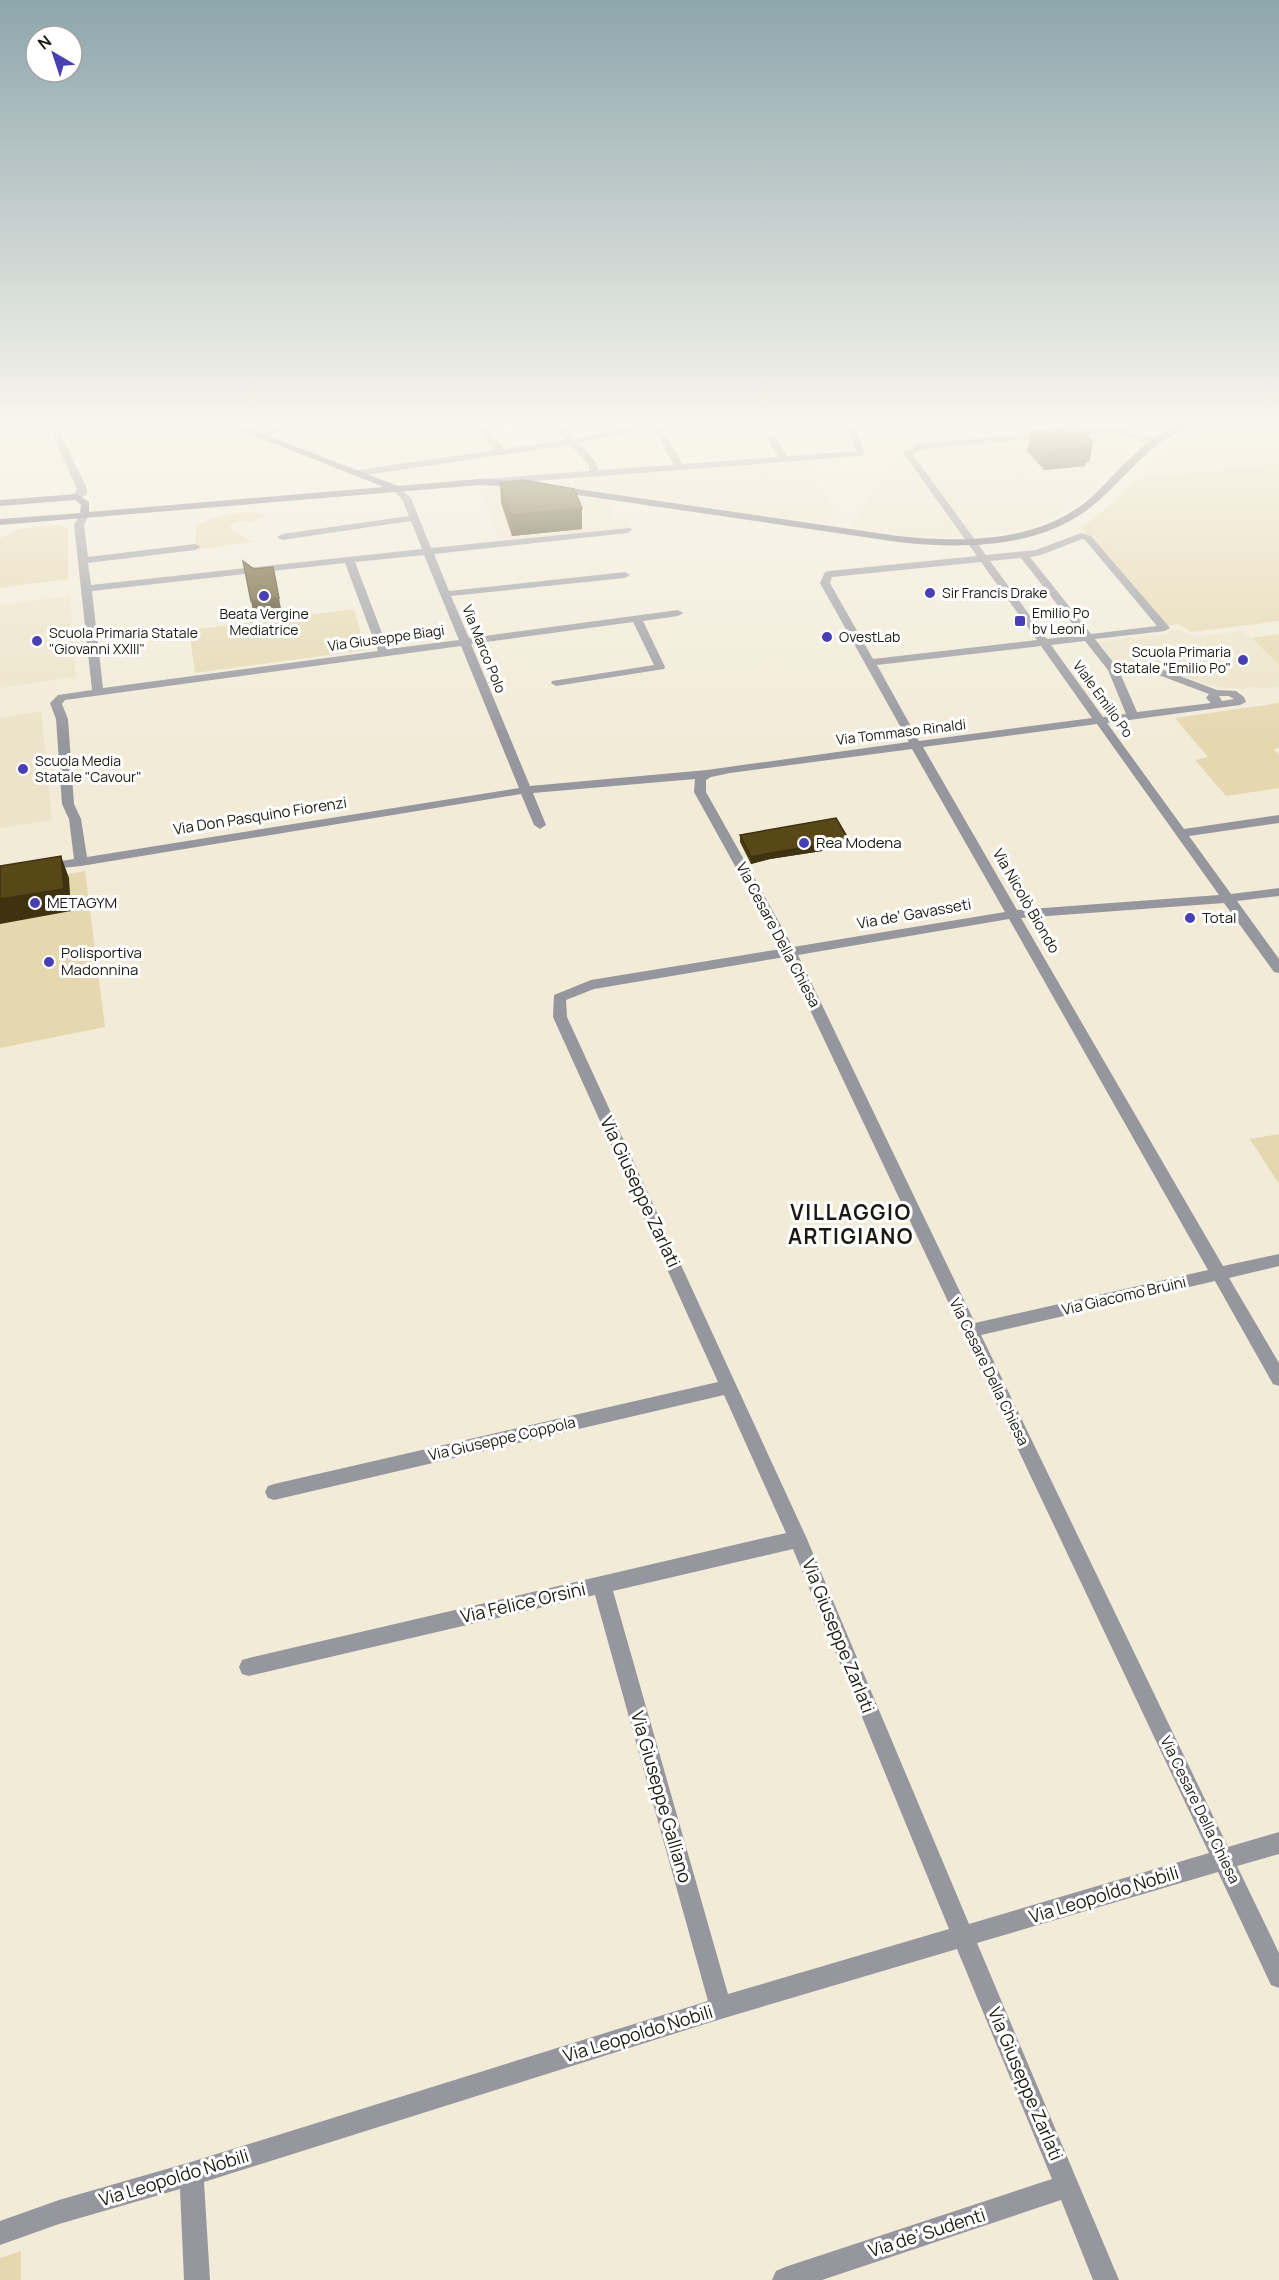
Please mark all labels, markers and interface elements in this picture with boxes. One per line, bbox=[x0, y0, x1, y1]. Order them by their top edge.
north arrow bbox=[24, 24, 84, 84]
text: N bbox=[33, 30, 56, 55]
place label: Sir Francis Drake bbox=[942, 583, 1048, 602]
marker: Sir Francis Drake bbox=[923, 586, 937, 600]
marker: Beata Vergine Mediatrice bbox=[257, 589, 271, 603]
street label: Via Marco Polo bbox=[458, 602, 511, 696]
place label: Emilio Po bv Leoni bbox=[1032, 603, 1089, 638]
place label: Beata Vergine Mediatrice bbox=[219, 604, 309, 639]
marker: Emilio Po bv Leoni bbox=[1013, 614, 1027, 628]
street label: Via Giuseppe Biagi bbox=[326, 620, 445, 655]
place label: Scuola Primaria Statale "Giovanni XXIII" bbox=[49, 623, 198, 658]
place label: OvestLab bbox=[839, 627, 900, 646]
marker: OvestLab bbox=[820, 630, 834, 644]
marker: Scuola Primaria Statale "Giovanni XXIII" bbox=[30, 634, 44, 648]
place label: Scuola Primaria Statale "Emilio Po" bbox=[1113, 642, 1231, 677]
marker: Scuola Primaria Statale "Emilio Po" bbox=[1236, 653, 1250, 667]
street label: Viale Emilio Po bbox=[1069, 656, 1138, 741]
street label: Via Tommaso Rinaldi bbox=[835, 714, 967, 749]
place label: Scuola Media Statale "Cavour" bbox=[35, 751, 142, 786]
marker: Scuola Media Statale "Cavour" bbox=[16, 762, 30, 776]
street label: Via Don Pasquino Fiorenzi bbox=[172, 791, 348, 840]
place label: Rea Modena bbox=[816, 832, 902, 853]
marker: Rea Modena bbox=[797, 836, 811, 850]
street label: Via Nicolò Biondo bbox=[988, 844, 1065, 957]
street label: Via Cesare Della Chiesa bbox=[731, 858, 826, 1011]
place label: METAGYM bbox=[47, 892, 117, 913]
street label: Via de’ Gavasseti bbox=[855, 893, 973, 934]
marker: METAGYM bbox=[28, 896, 42, 910]
place label: Total bbox=[1202, 907, 1236, 928]
marker: Total bbox=[1183, 911, 1197, 925]
place label: Polisportiva Madonnina bbox=[61, 942, 142, 980]
marker: Polisportiva Madonnina bbox=[42, 955, 56, 969]
street label: Via Giuseppe Zarlati bbox=[595, 1112, 686, 1271]
district label: VILLAGGIO ARTIGIANO bbox=[788, 1198, 914, 1250]
street label: Via Giacomo Bruini bbox=[1060, 1271, 1188, 1320]
street label: Via Cesare Della Chiesa bbox=[945, 1295, 1034, 1449]
street label: Via Giuseppe Coppola bbox=[426, 1411, 578, 1466]
street label: Via Giuseppe Zarlati bbox=[797, 1555, 881, 1716]
street label: Via Felice Orsini bbox=[458, 1576, 588, 1628]
street label: Via Giuseppe Galliano bbox=[626, 1708, 698, 1885]
street label: Via Cesare Della Chiesa bbox=[1156, 1733, 1245, 1887]
street label: Via Leopoldo Nobili bbox=[1026, 1860, 1181, 1928]
street label: Via Leopoldo Nobili bbox=[560, 1999, 715, 2067]
street label: Via Giuseppe Zarlati bbox=[983, 2003, 1069, 2164]
street label: Via Leopoldo Nobili bbox=[96, 2143, 251, 2211]
street label: Via de’ Sudenti bbox=[865, 2202, 988, 2262]

